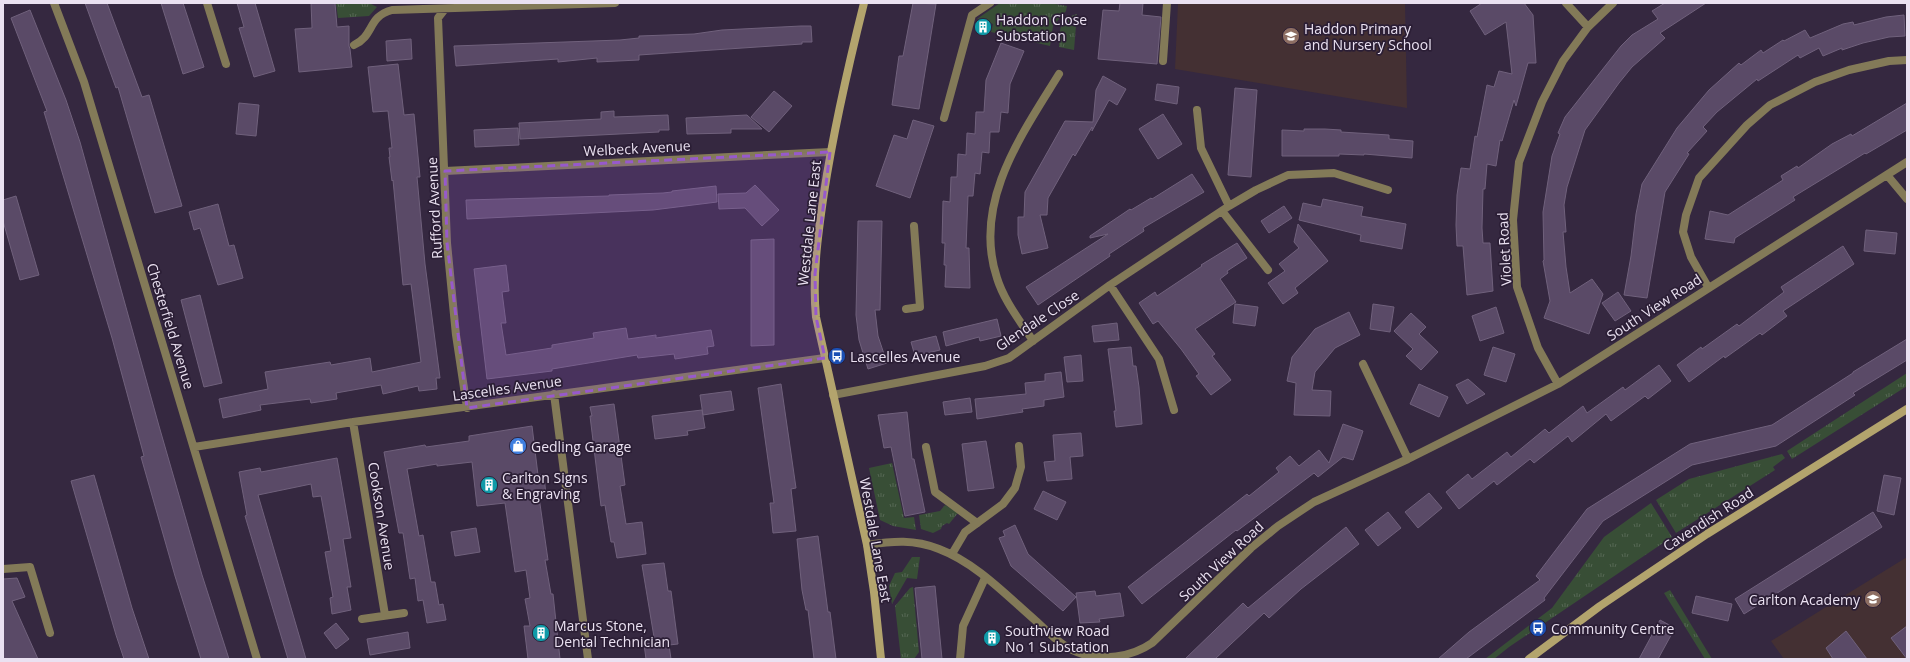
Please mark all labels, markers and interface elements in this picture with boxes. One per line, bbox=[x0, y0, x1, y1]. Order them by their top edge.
place label: Haddon Close Substation bbox=[996, 10, 1087, 45]
building icon: Haddon Close Substation bbox=[973, 17, 993, 37]
place label: Haddon Primary and Nursery School bbox=[1304, 19, 1432, 54]
school or university icon: Haddon Primary and Nursery School bbox=[1281, 26, 1301, 46]
street label: Welbeck Avenue bbox=[583, 136, 691, 160]
street label: Rufford Avenue bbox=[422, 157, 446, 259]
street label: Westdale Lane East bbox=[793, 159, 825, 287]
street label: Violet Road bbox=[1493, 212, 1515, 286]
street label: Chesterfield Avenue bbox=[143, 261, 199, 392]
street label: South View Road bbox=[1603, 269, 1705, 345]
street label: Glendale Close bbox=[992, 285, 1083, 355]
bus stop icon: Lascelles Avenue bbox=[827, 346, 847, 366]
place label: Lascelles Avenue bbox=[850, 347, 960, 366]
street label: Lascelles Avenue bbox=[451, 371, 563, 405]
shop icon: Gedling Garage bbox=[508, 436, 528, 456]
place label: Gedling Garage bbox=[531, 437, 632, 456]
street label: Cookson Avenue bbox=[364, 461, 400, 571]
place label: Carlton Signs & Engraving bbox=[502, 468, 588, 503]
building icon: Carlton Signs & Engraving bbox=[479, 475, 499, 495]
street label: Westdale Lane East bbox=[856, 476, 896, 604]
street label: Cavendish Road bbox=[1659, 483, 1757, 555]
street label: South View Road bbox=[1174, 517, 1268, 605]
school or university icon: Carlton Academy bbox=[1863, 589, 1883, 609]
place label: Carlton Academy bbox=[1749, 590, 1861, 609]
place label: Marcus Stone, Dental Technician bbox=[554, 616, 670, 651]
bus stop icon: Community Centre bbox=[1528, 618, 1548, 638]
place label: Community Centre bbox=[1551, 619, 1674, 638]
place label: Southview Road No 1 Substation bbox=[1005, 621, 1110, 656]
building icon: Marcus Stone, Dental Technician bbox=[531, 623, 551, 643]
building icon: Southview Road No 1 Substation bbox=[982, 628, 1002, 648]

